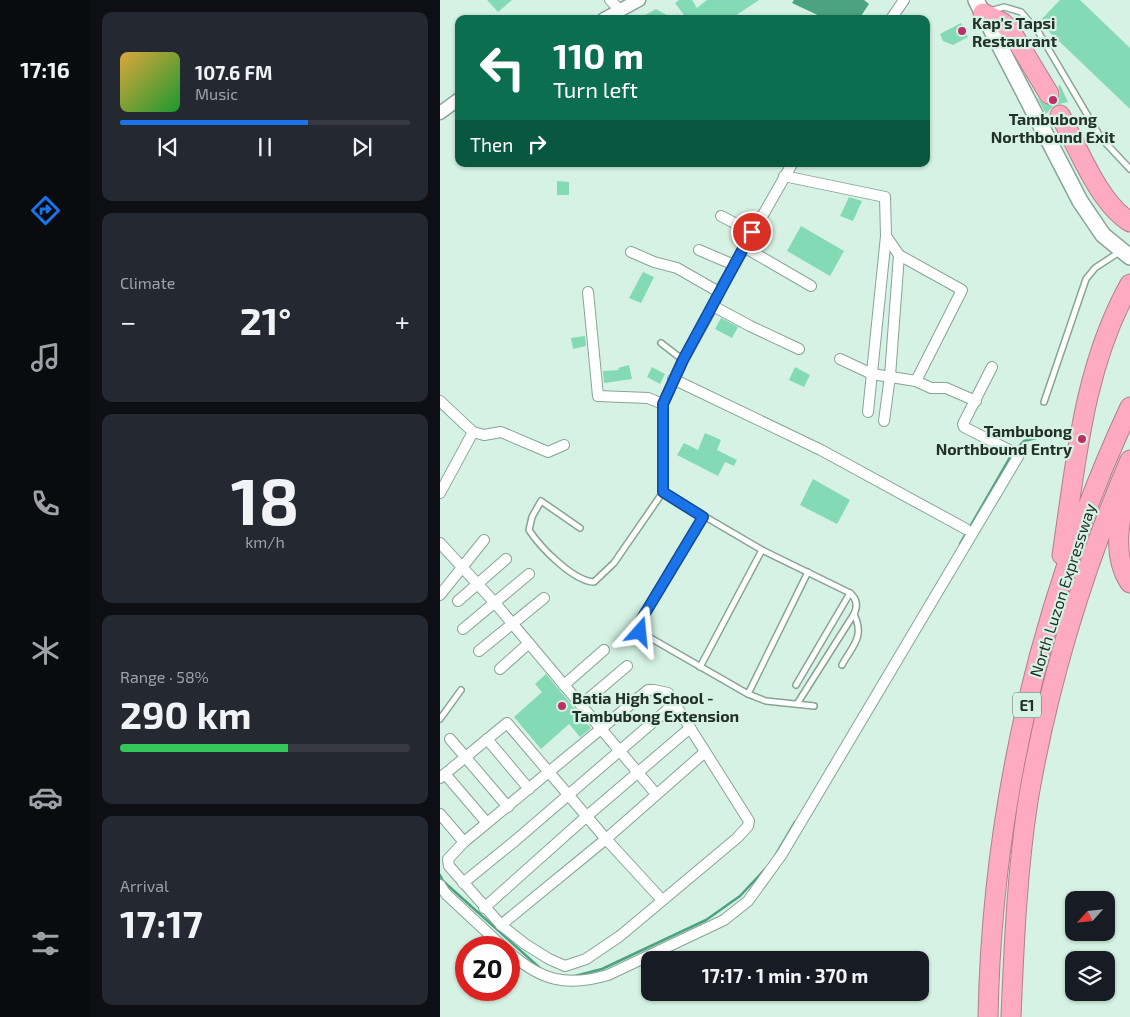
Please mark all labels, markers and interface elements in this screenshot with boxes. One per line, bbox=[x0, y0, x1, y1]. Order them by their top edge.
place label: Kap's Tapsi Restaurant bbox=[972, 13, 1057, 50]
marker: Kap's Tapsi Restaurant bbox=[956, 25, 968, 37]
text: 110 m bbox=[553, 34, 644, 76]
icon: left bbox=[470, 35, 535, 100]
text: 17:16 bbox=[20, 56, 70, 82]
text: 107.6 FM bbox=[195, 61, 272, 84]
text: Turn left bbox=[553, 76, 638, 102]
text: Music bbox=[195, 84, 238, 103]
marker: Tambubong Northbound Exit bbox=[1047, 94, 1059, 106]
place label: Tambubong Northbound Exit bbox=[991, 109, 1116, 146]
icon: right bbox=[523, 130, 551, 158]
icon: previous bbox=[154, 133, 182, 161]
icon: pause bbox=[251, 133, 279, 161]
icon: next bbox=[348, 133, 376, 161]
text: Then bbox=[470, 133, 513, 156]
icon: directions bbox=[28, 193, 63, 228]
pin bbox=[731, 211, 773, 253]
icon: arrive bbox=[738, 218, 766, 246]
text: Climate bbox=[120, 273, 175, 292]
text: 21° bbox=[240, 297, 291, 343]
text: − bbox=[120, 304, 136, 338]
text: + bbox=[395, 304, 410, 338]
icon: music bbox=[28, 340, 63, 375]
place label: Tambubong Northbound Entry bbox=[936, 421, 1073, 459]
marker: Tambubong Northbound Entry bbox=[1076, 433, 1088, 445]
text: 18 bbox=[231, 460, 299, 538]
icon: phone bbox=[28, 486, 63, 521]
street label: North Luzon Expressway bbox=[1025, 500, 1099, 679]
text: km/h bbox=[245, 532, 285, 551]
position arrow bbox=[613, 605, 665, 657]
icon: climate bbox=[28, 633, 63, 668]
text: Range · 58% bbox=[120, 667, 209, 686]
place label: Batia High School - Tambubong Extension bbox=[572, 688, 739, 725]
text: 290 km bbox=[120, 691, 251, 737]
road number: E1 bbox=[1013, 692, 1041, 718]
marker: Batia High School - Tambubong Extension bbox=[556, 700, 568, 712]
icon: car bbox=[28, 780, 63, 815]
text: Arrival bbox=[120, 876, 169, 895]
north arrow bbox=[1065, 891, 1115, 941]
map controls bbox=[1065, 891, 1115, 1001]
text: 17:17 bbox=[120, 900, 203, 946]
icon: filters bbox=[28, 926, 63, 961]
speed limit sign: 20 bbox=[455, 936, 520, 1001]
button: layers bbox=[1065, 951, 1115, 1001]
text: 17:17 · 1 min · 370 m bbox=[702, 964, 868, 987]

